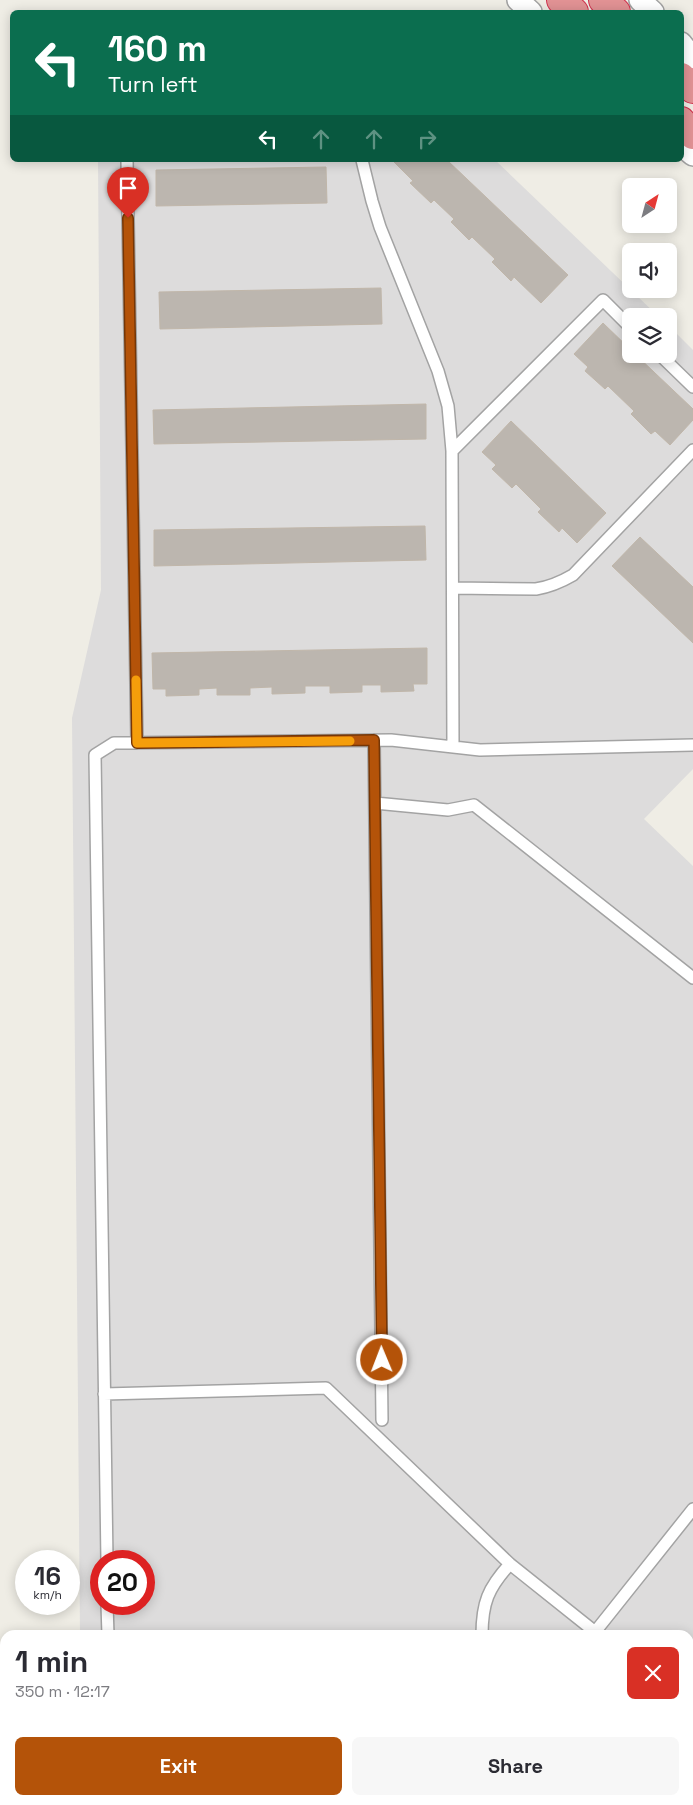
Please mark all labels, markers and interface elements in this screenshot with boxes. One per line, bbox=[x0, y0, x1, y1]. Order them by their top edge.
text: 160 m bbox=[108, 27, 207, 71]
icon: left bbox=[25, 30, 90, 95]
text: Turn left bbox=[108, 70, 198, 98]
icon: left bbox=[254, 125, 282, 153]
icon: ahead bbox=[307, 125, 335, 153]
icon: ahead bbox=[360, 125, 388, 153]
icon: right bbox=[413, 125, 441, 153]
pin bbox=[107, 167, 149, 218]
icon: arrive bbox=[114, 174, 142, 202]
north arrow bbox=[622, 178, 678, 232]
map controls bbox=[622, 178, 677, 363]
button: sound bbox=[622, 243, 677, 298]
button: layers bbox=[622, 308, 677, 363]
position arrow bbox=[355, 1333, 407, 1385]
speed limit sign: 20 bbox=[90, 1550, 155, 1615]
text: 16 bbox=[34, 1560, 61, 1592]
text: km/h bbox=[33, 1587, 62, 1603]
text: 1 min bbox=[15, 1642, 88, 1681]
button: close bbox=[627, 1647, 679, 1699]
text: 350 m · 12:17 bbox=[15, 1681, 110, 1702]
button: Exit bbox=[15, 1737, 342, 1795]
button: Share bbox=[352, 1737, 679, 1795]

